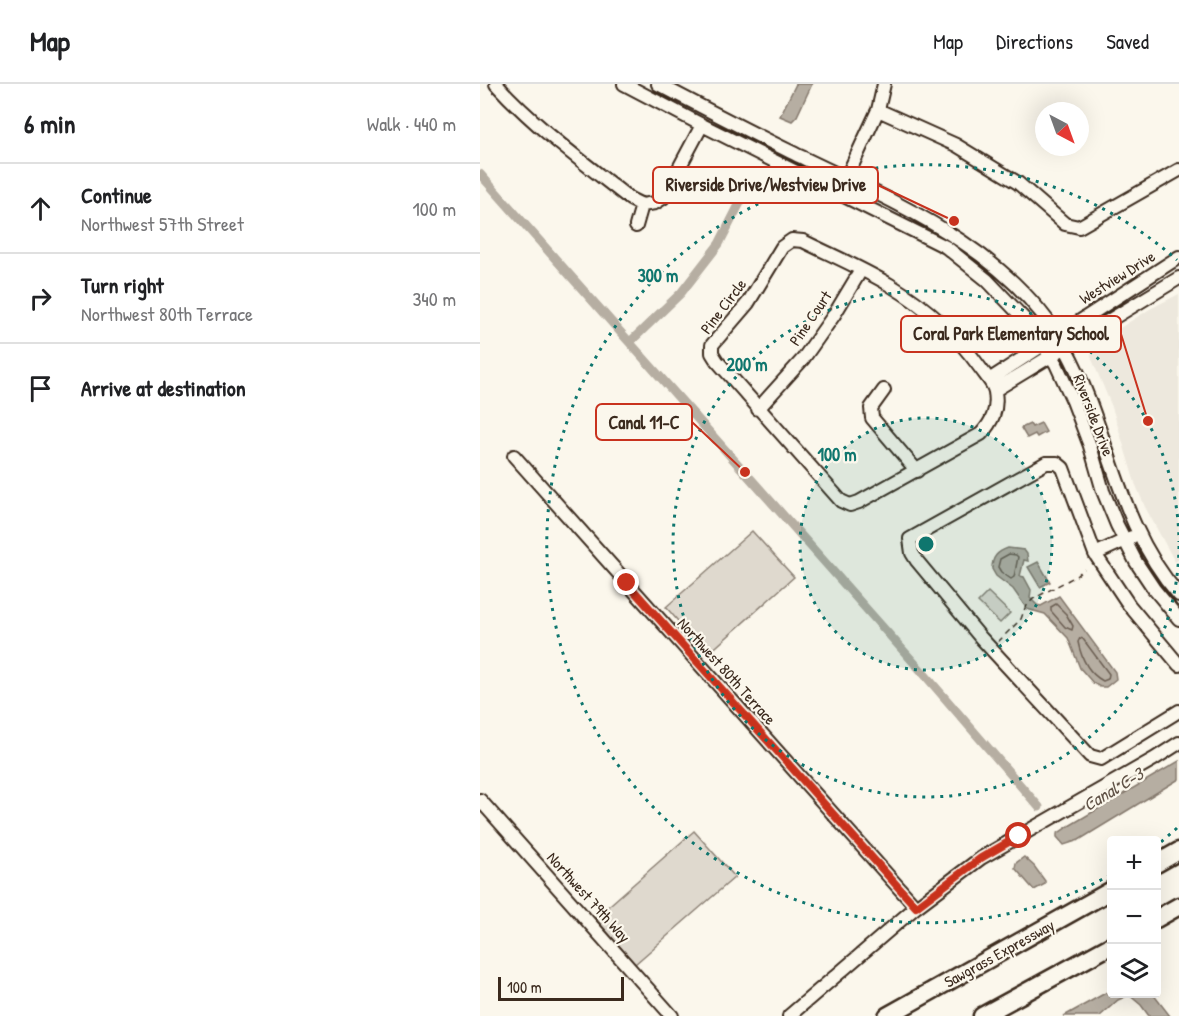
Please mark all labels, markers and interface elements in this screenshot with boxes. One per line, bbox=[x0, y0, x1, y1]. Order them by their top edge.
text: Map bbox=[30, 22, 70, 60]
text: Map bbox=[933, 27, 963, 56]
text: Directions bbox=[996, 27, 1073, 56]
text: Saved bbox=[1106, 27, 1149, 56]
north arrow bbox=[1035, 102, 1089, 156]
text: 6 min bbox=[24, 106, 76, 141]
text: Walk · 440 m bbox=[367, 110, 456, 137]
callout: Riverside Drive/Westview Drive bbox=[653, 167, 878, 203]
text: Riverside Drive/Westview Drive bbox=[666, 172, 867, 197]
text: Continue bbox=[81, 180, 152, 210]
icon: ahead bbox=[24, 192, 57, 225]
text: 100 m bbox=[413, 195, 456, 222]
text: Northwest 57th Street bbox=[81, 210, 244, 237]
street label: Westview Drive bbox=[1075, 245, 1160, 309]
text: 300 m bbox=[638, 263, 678, 288]
text: Turn right bbox=[81, 270, 164, 300]
street label: Pine Circle bbox=[695, 273, 751, 338]
icon: right bbox=[24, 282, 57, 315]
text: 340 m bbox=[412, 285, 456, 312]
street label: Pine Court bbox=[784, 286, 837, 350]
text: Northwest 80th Terrace bbox=[81, 300, 253, 327]
callout: Coral Park Elementary School bbox=[901, 316, 1121, 352]
text: Coral Park Elementary School bbox=[913, 321, 1110, 347]
text: 200 m bbox=[727, 352, 767, 377]
street label: Riverside Drive bbox=[1068, 371, 1120, 460]
icon: arrive bbox=[24, 372, 57, 405]
text: Arrive at destination bbox=[81, 373, 246, 403]
callout: Canal 11-C bbox=[596, 404, 692, 440]
text: Canal 11-C bbox=[608, 410, 680, 435]
text: 100 m bbox=[817, 442, 857, 467]
centre of rings bbox=[916, 534, 936, 554]
route end bbox=[613, 569, 639, 595]
street label: Northwest 80th Terrace bbox=[673, 613, 782, 730]
water label: Canal C-3 bbox=[1078, 760, 1149, 817]
route start bbox=[1005, 822, 1031, 848]
map controls bbox=[1107, 836, 1161, 998]
button: + bbox=[1107, 836, 1161, 890]
street label: Northwest 79th Way bbox=[542, 847, 636, 947]
button: − bbox=[1107, 890, 1161, 944]
street label: Sawgrass Expressway bbox=[940, 913, 1058, 992]
button: layers bbox=[1107, 944, 1161, 998]
scale bar bbox=[498, 974, 624, 1002]
text: 100 m bbox=[507, 976, 542, 998]

